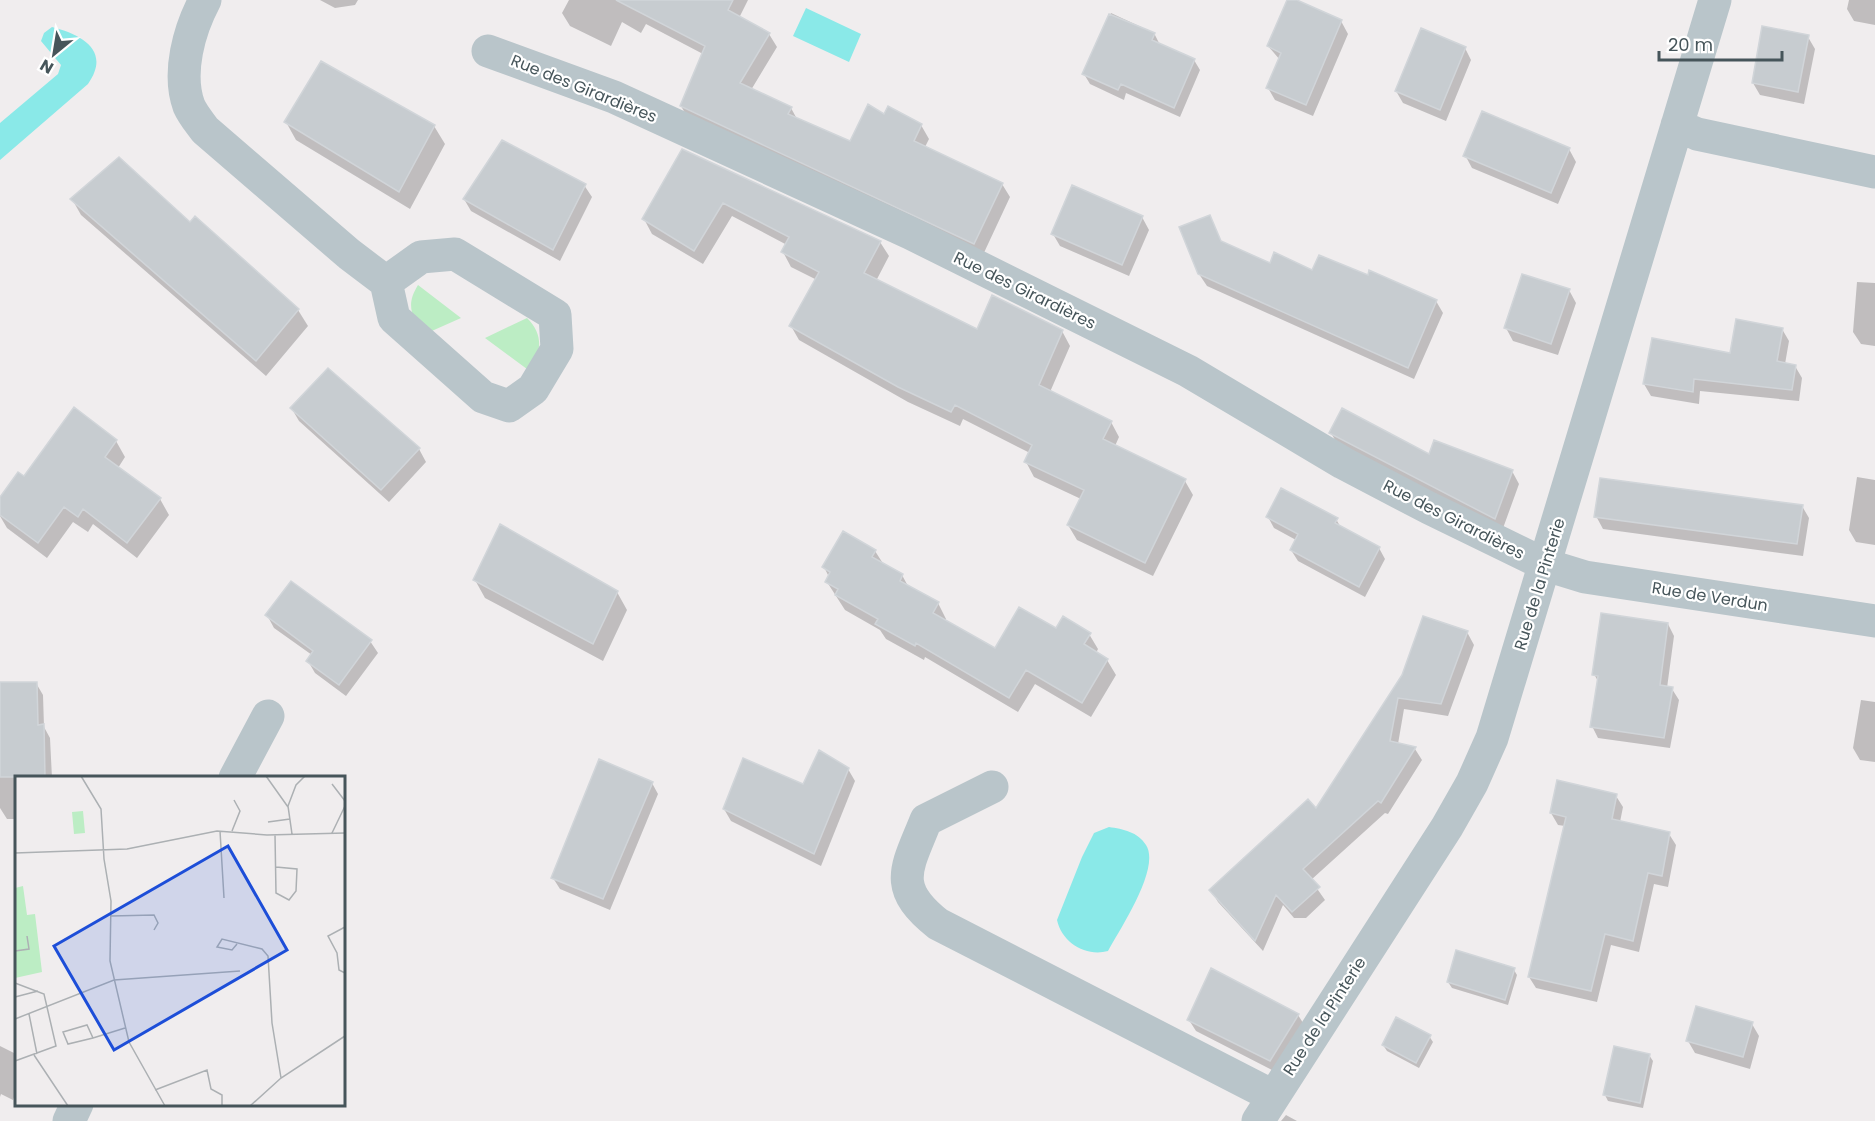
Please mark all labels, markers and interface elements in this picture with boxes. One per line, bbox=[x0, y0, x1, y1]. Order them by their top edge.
north arrow bbox=[24, 24, 84, 84]
scale bar bbox=[1659, 24, 1782, 62]
text: 20 m bbox=[1668, 32, 1713, 57]
street label: Rue des Girardières bbox=[507, 49, 660, 128]
text: N bbox=[36, 54, 58, 80]
street label: Rue des Girardières bbox=[950, 246, 1100, 335]
street label: Rue des Girardières bbox=[1379, 474, 1528, 565]
street label: Rue de la Pinterie bbox=[1508, 515, 1571, 653]
street label: Rue de Verdun bbox=[1650, 576, 1770, 617]
inset map bbox=[15, 776, 345, 1106]
street label: Rue de la Pinterie bbox=[1277, 952, 1371, 1080]

